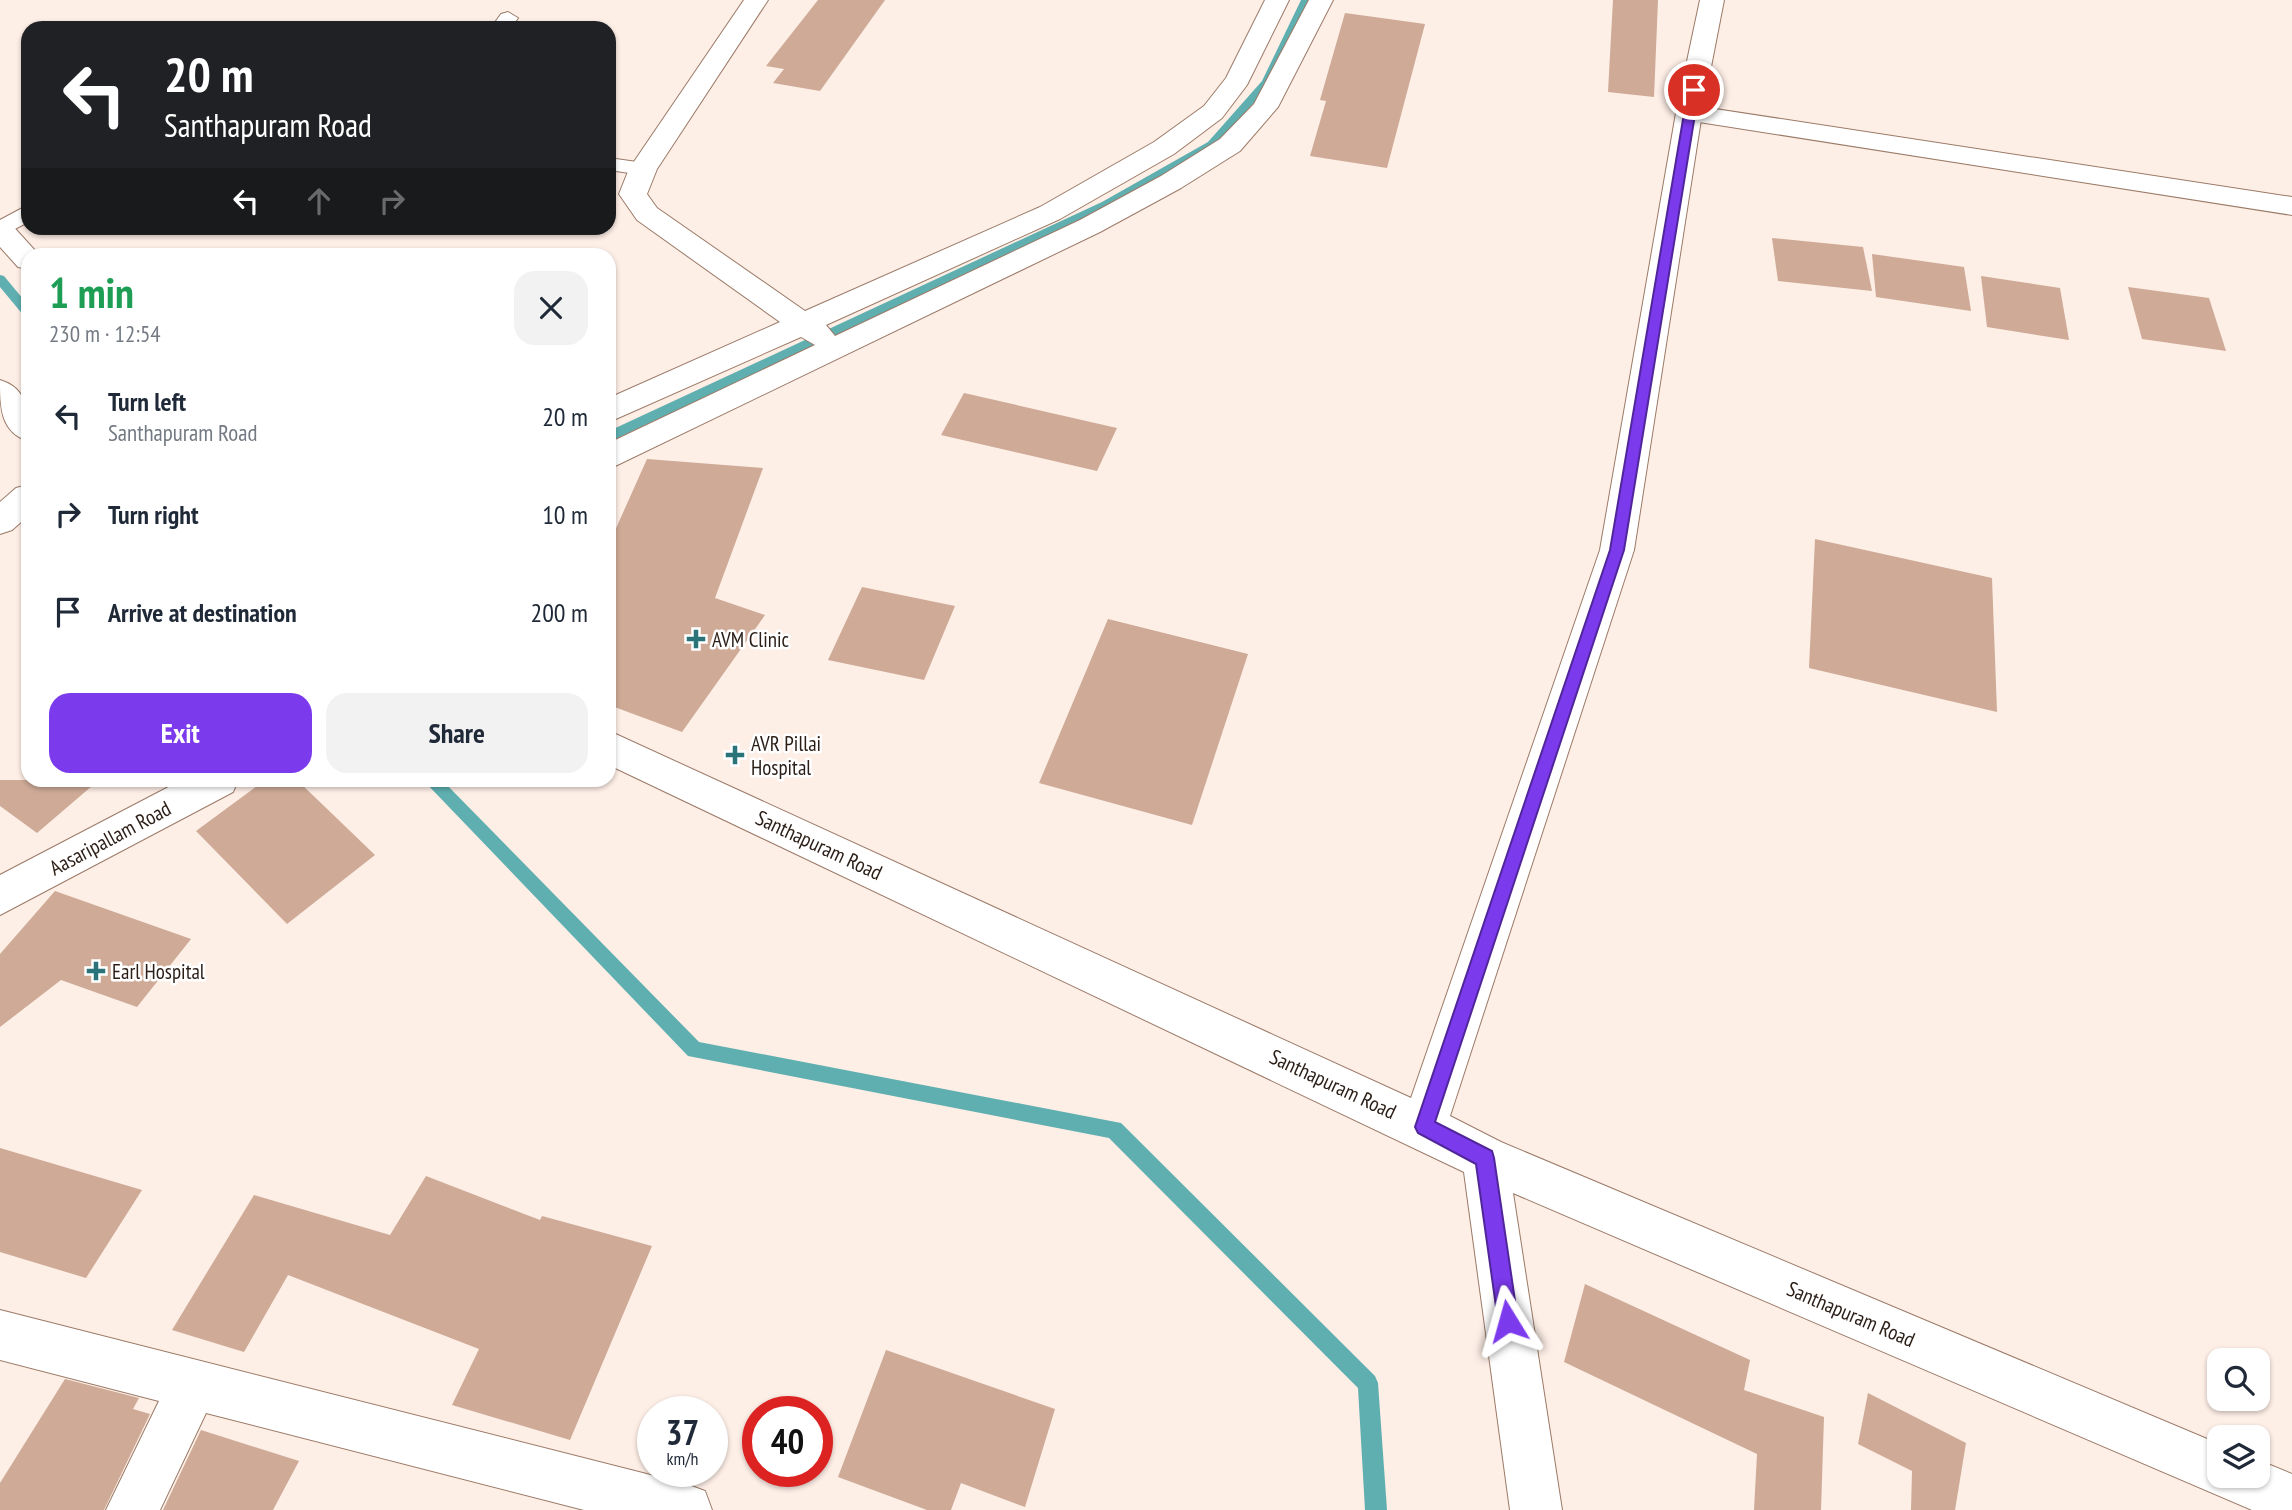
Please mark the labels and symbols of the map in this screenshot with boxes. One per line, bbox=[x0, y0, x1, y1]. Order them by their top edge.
pin bbox=[1664, 60, 1724, 120]
place label: AVM Clinic bbox=[712, 626, 790, 653]
marker: AVM Clinic bbox=[686, 629, 706, 649]
place label: AVR Pillai Hospital bbox=[751, 730, 821, 781]
marker: AVR Pillai Hospital bbox=[725, 745, 745, 765]
street label: Aasaripallam Road bbox=[45, 795, 175, 881]
street label: Santhapuram Road bbox=[751, 804, 887, 886]
place label: Earl Hospital bbox=[112, 958, 205, 985]
marker: Earl Hospital bbox=[86, 961, 106, 981]
street label: Santhapuram Road bbox=[1265, 1043, 1401, 1125]
street label: Santhapuram Road bbox=[1783, 1275, 1919, 1353]
position arrow bbox=[1471, 1284, 1545, 1358]
speed limit sign: 40 bbox=[742, 1396, 833, 1487]

